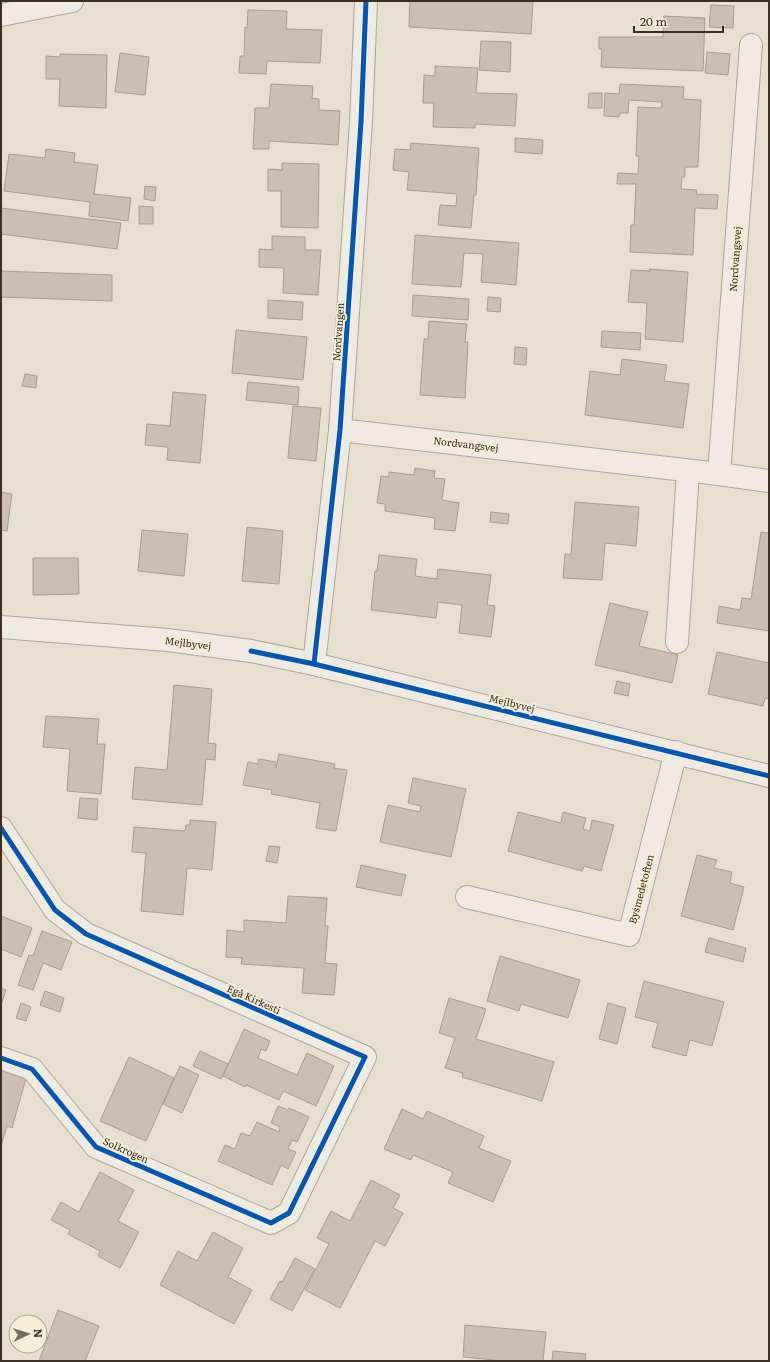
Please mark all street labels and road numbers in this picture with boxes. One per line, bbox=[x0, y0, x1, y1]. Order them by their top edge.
street label: Nordvangsvej bbox=[725, 226, 744, 292]
street label: Nordvangen bbox=[328, 302, 347, 362]
street label: Nordvangsvej bbox=[433, 432, 499, 455]
street label: Mejlbyvej bbox=[164, 632, 212, 653]
street label: Mejlbyvej bbox=[488, 690, 537, 715]
street label: Bysmedetoften bbox=[624, 852, 657, 925]
street label: Egå Kirkesti bbox=[225, 980, 284, 1017]
street label: Solkrogen bbox=[101, 1133, 152, 1166]

